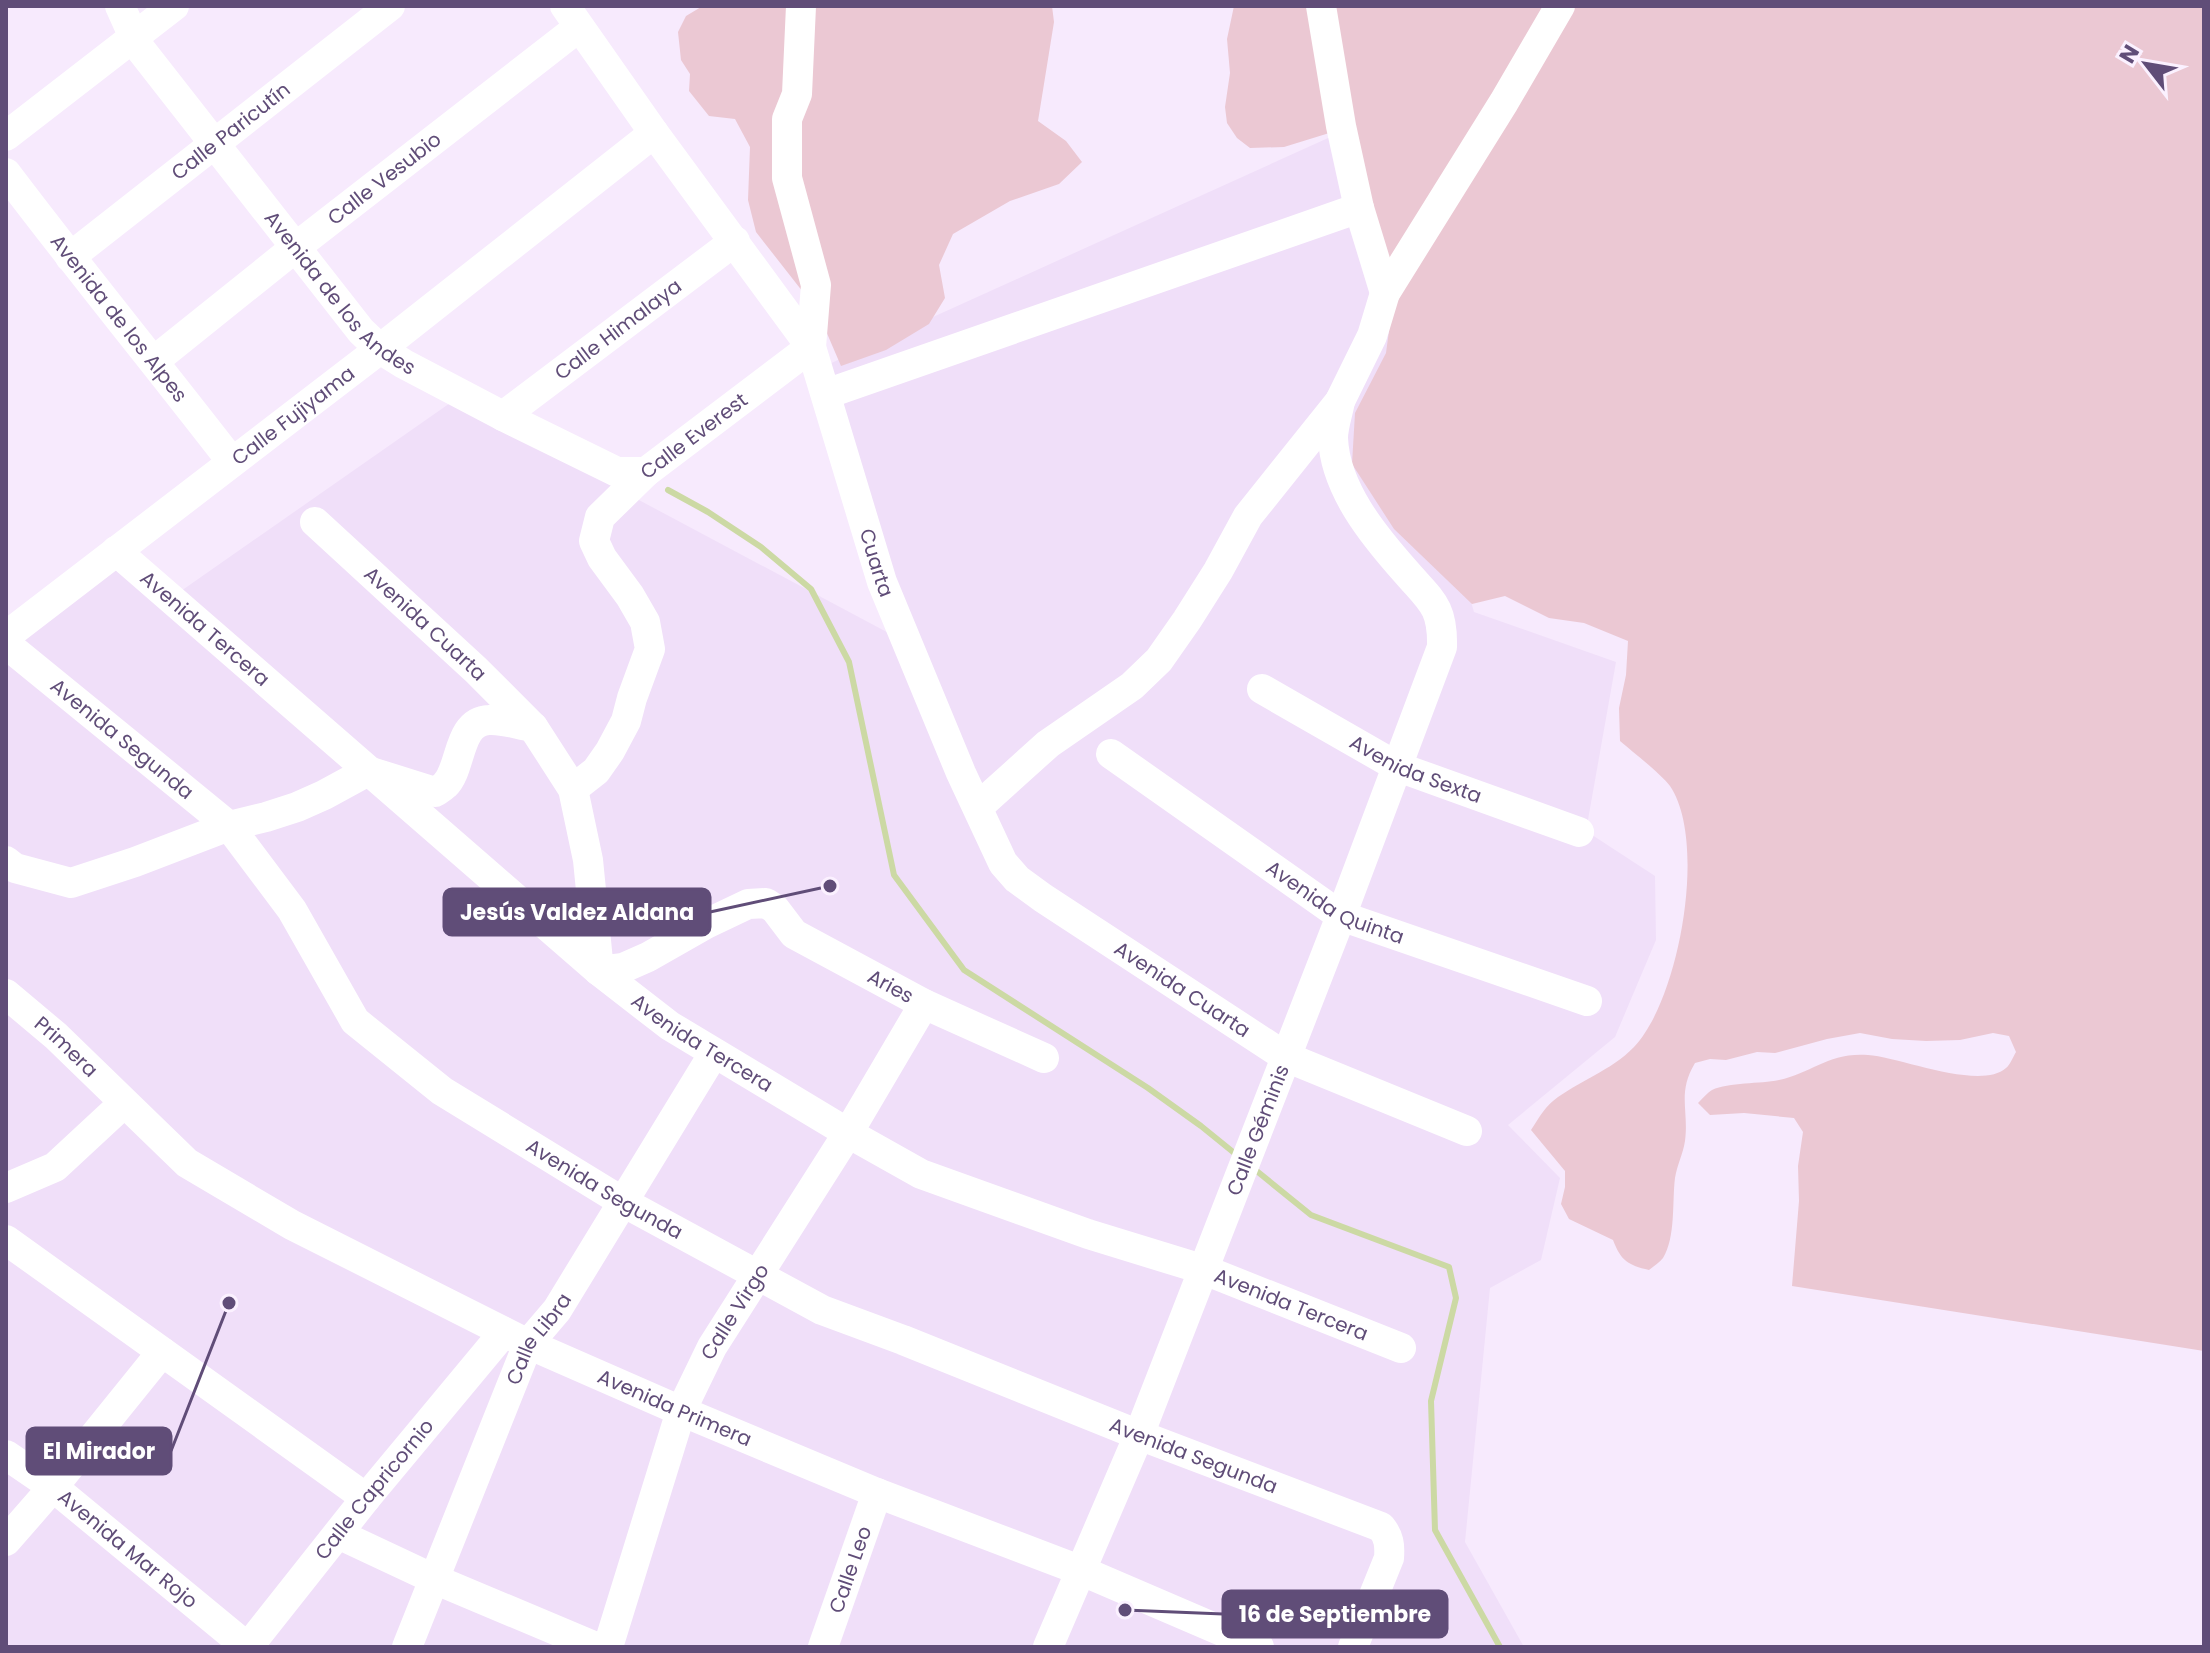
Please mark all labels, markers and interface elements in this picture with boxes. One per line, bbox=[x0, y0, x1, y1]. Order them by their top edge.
north arrow bbox=[2106, 24, 2186, 104]
text: N bbox=[2112, 39, 2147, 69]
street label: Calle Paricutín bbox=[165, 76, 296, 187]
street label: Calle Vesubio bbox=[322, 125, 447, 231]
street label: Avenida de los Andes bbox=[258, 205, 420, 382]
street label: Avenida de los Alpes bbox=[44, 228, 194, 408]
street label: Calle Himalaya bbox=[549, 272, 687, 386]
street label: Calle Fujiyama bbox=[226, 359, 361, 472]
street label: Calle Everest bbox=[634, 386, 753, 486]
street label: Cuarta bbox=[853, 525, 901, 601]
street label: Avenida Cuarta bbox=[358, 560, 493, 687]
street label: Avenida Tercera bbox=[134, 564, 276, 693]
street label: Avenida Segunda bbox=[45, 672, 200, 806]
street label: Avenida Sexta bbox=[1344, 728, 1486, 810]
street label: Avenida Quinta bbox=[1261, 854, 1408, 951]
callout: Jesús Valdez Aldana bbox=[444, 889, 710, 935]
text: Jesús Valdez Aldana bbox=[460, 897, 694, 928]
street label: Avenida Cuarta bbox=[1109, 934, 1256, 1044]
street label: Aries bbox=[863, 962, 919, 1010]
street label: Avenida Tercera bbox=[625, 987, 778, 1099]
street label: Primera bbox=[28, 1010, 104, 1083]
street label: Calle Géminis bbox=[1220, 1060, 1296, 1199]
street label: Avenida Segunda bbox=[521, 1132, 688, 1246]
street label: Calle Virgo bbox=[694, 1258, 775, 1364]
street label: Avenida Tercera bbox=[1210, 1261, 1372, 1348]
street label: Calle Libra bbox=[499, 1288, 578, 1389]
street label: Avenida Primera bbox=[593, 1362, 756, 1453]
street label: Avenida Segunda bbox=[1105, 1411, 1282, 1500]
street label: Calle Capricornio bbox=[308, 1413, 440, 1566]
callout: El Mirador bbox=[27, 1428, 171, 1474]
text: El Mirador bbox=[43, 1436, 155, 1467]
street label: Avenida Mar Rojo bbox=[52, 1483, 204, 1615]
street label: Calle Leo bbox=[822, 1522, 878, 1617]
callout: 16 de Septiembre bbox=[1223, 1591, 1447, 1637]
text: 16 de Septiembre bbox=[1239, 1599, 1431, 1630]

